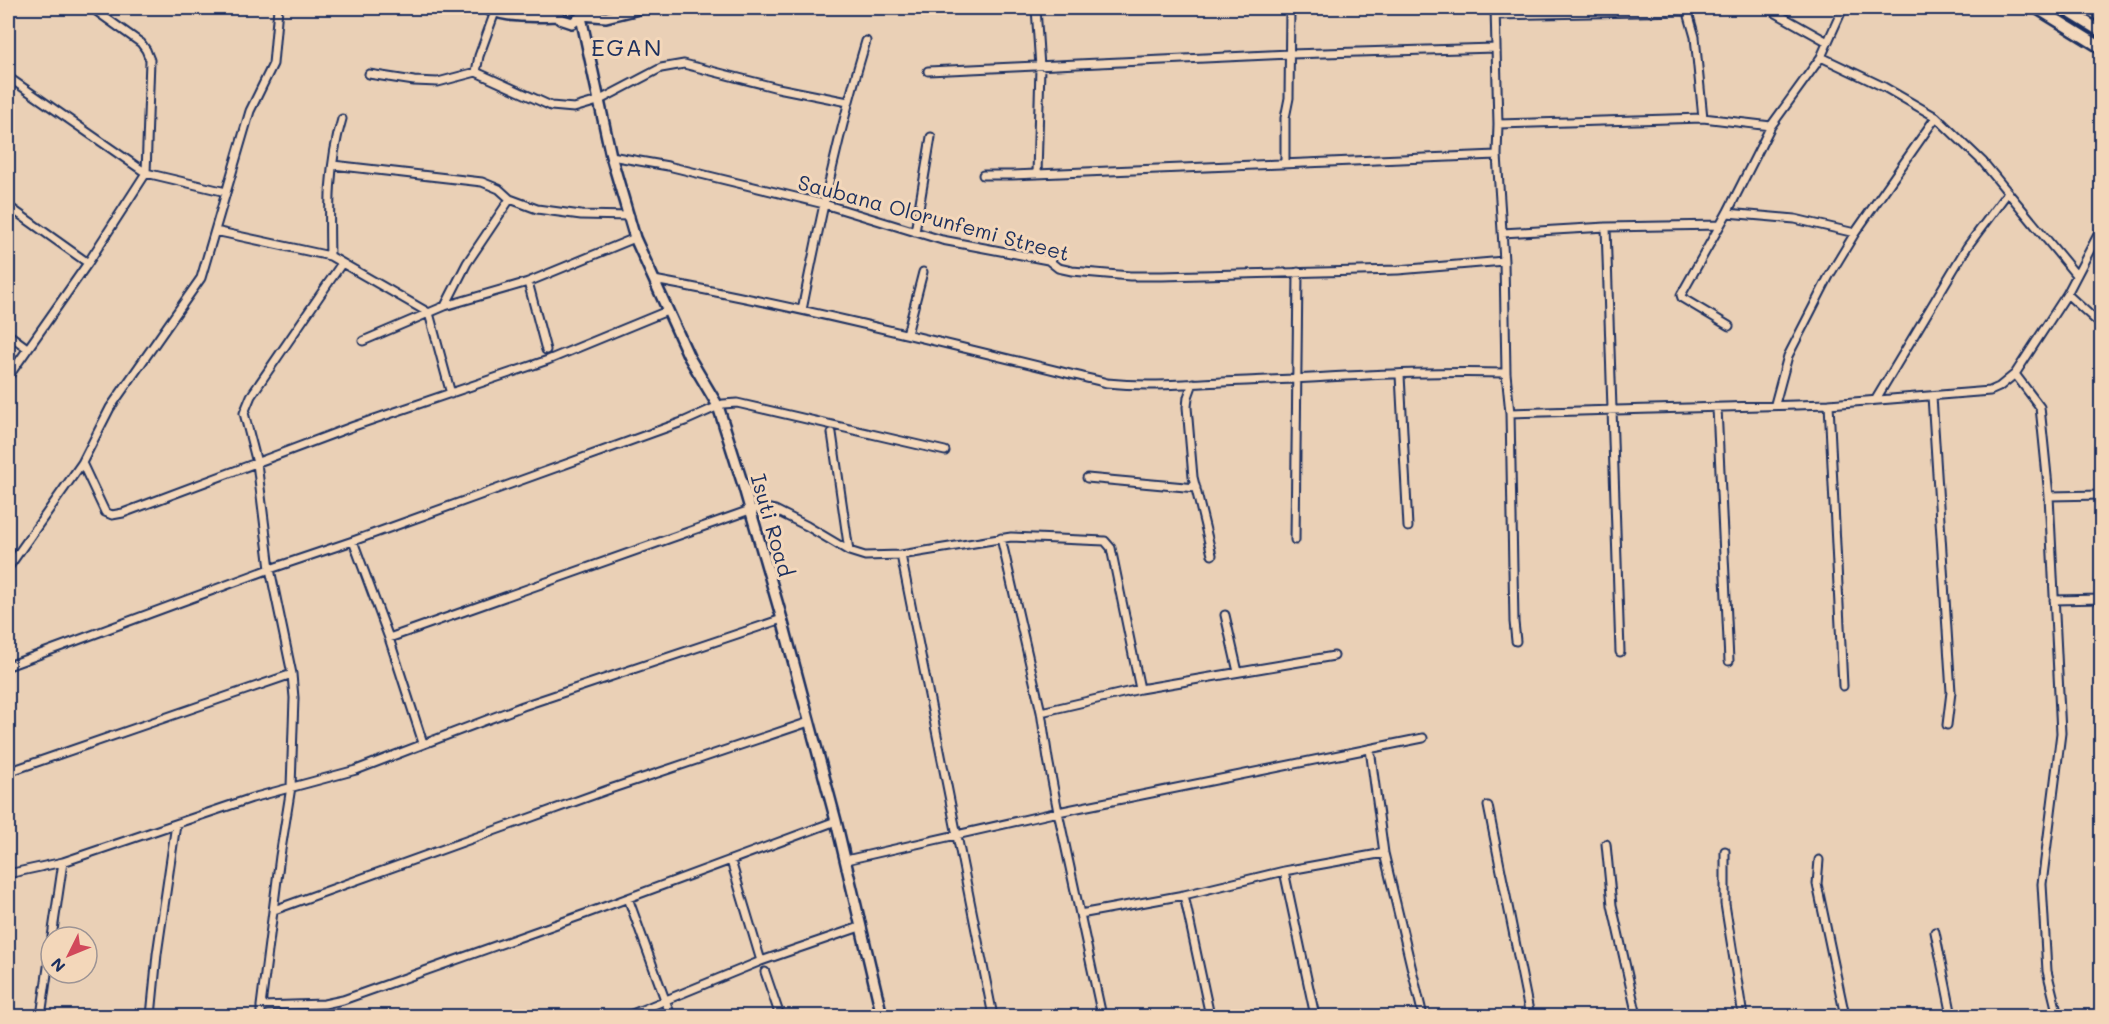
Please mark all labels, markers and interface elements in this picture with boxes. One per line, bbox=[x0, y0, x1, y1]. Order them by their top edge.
district label: EGAN bbox=[591, 31, 663, 62]
street label: Saubana Olorunfemi Street bbox=[795, 168, 1073, 266]
street label: Isuti Road bbox=[745, 471, 801, 579]
north arrow bbox=[39, 925, 99, 985]
text: N bbox=[46, 954, 69, 977]

